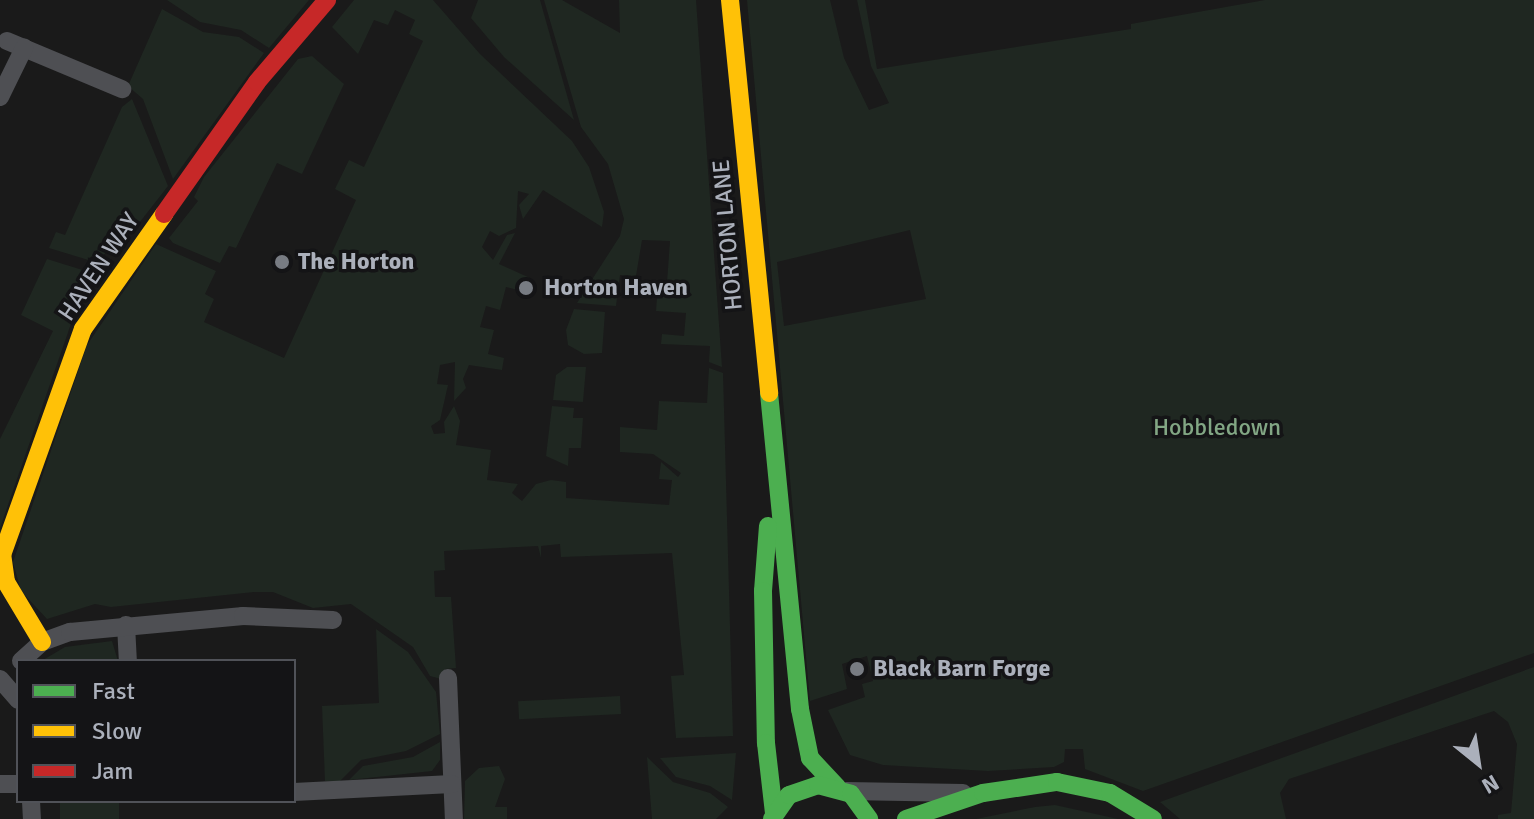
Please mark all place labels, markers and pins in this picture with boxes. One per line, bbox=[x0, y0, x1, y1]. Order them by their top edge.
place label: The Horton bbox=[298, 248, 414, 276]
marker: The Horton bbox=[273, 253, 291, 271]
place label: Horton Haven bbox=[544, 274, 688, 302]
marker: Horton Haven bbox=[515, 277, 537, 299]
place label: Black Barn Forge bbox=[873, 655, 1050, 683]
marker: Black Barn Forge bbox=[848, 660, 866, 678]

